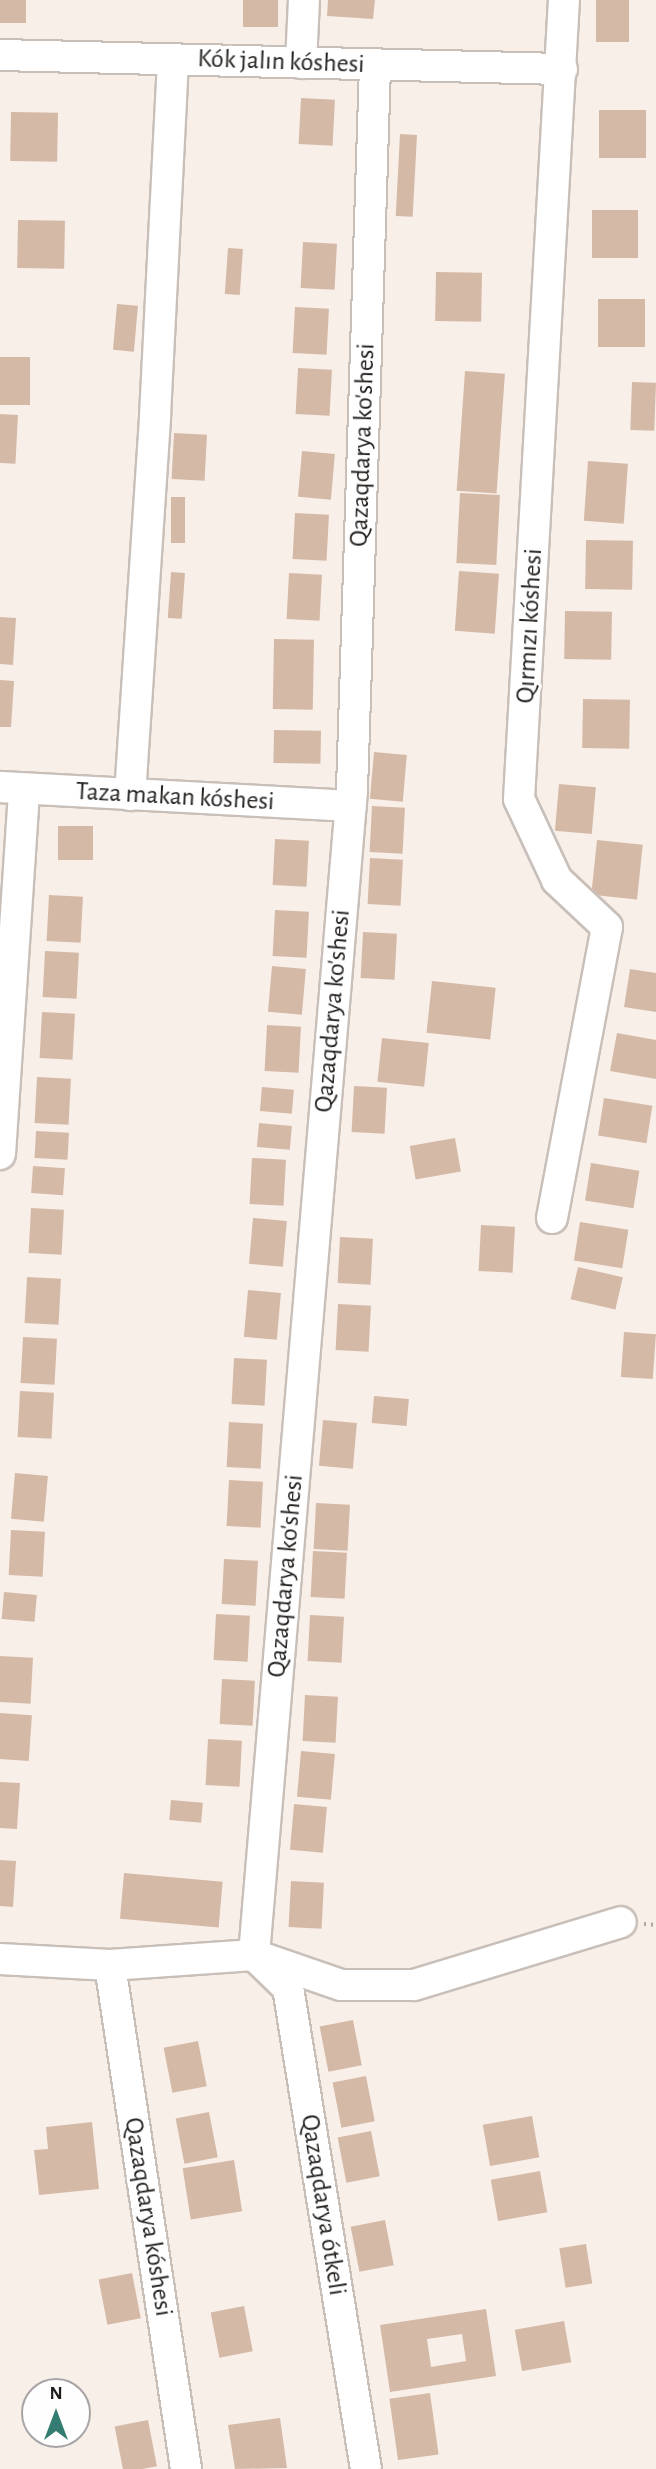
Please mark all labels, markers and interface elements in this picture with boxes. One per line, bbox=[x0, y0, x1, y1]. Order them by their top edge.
street label: Kók jalın kóshesi bbox=[197, 43, 365, 81]
street label: Qazaqdarya ko'shesi bbox=[344, 343, 382, 547]
street label: Qırmızı kóshesi bbox=[510, 548, 550, 704]
street label: Taza makan kóshesi bbox=[75, 776, 275, 818]
street label: Qazaqdarya ko'shesi bbox=[309, 908, 357, 1114]
street label: Qazaqdarya ko'shesi bbox=[262, 1473, 310, 1679]
street label: Qazaqdarya ótkeli bbox=[293, 2112, 353, 2298]
street label: Qazaqdarya kóshesi bbox=[117, 2115, 179, 2319]
north arrow bbox=[21, 2378, 91, 2448]
text: N bbox=[49, 2384, 63, 2403]

